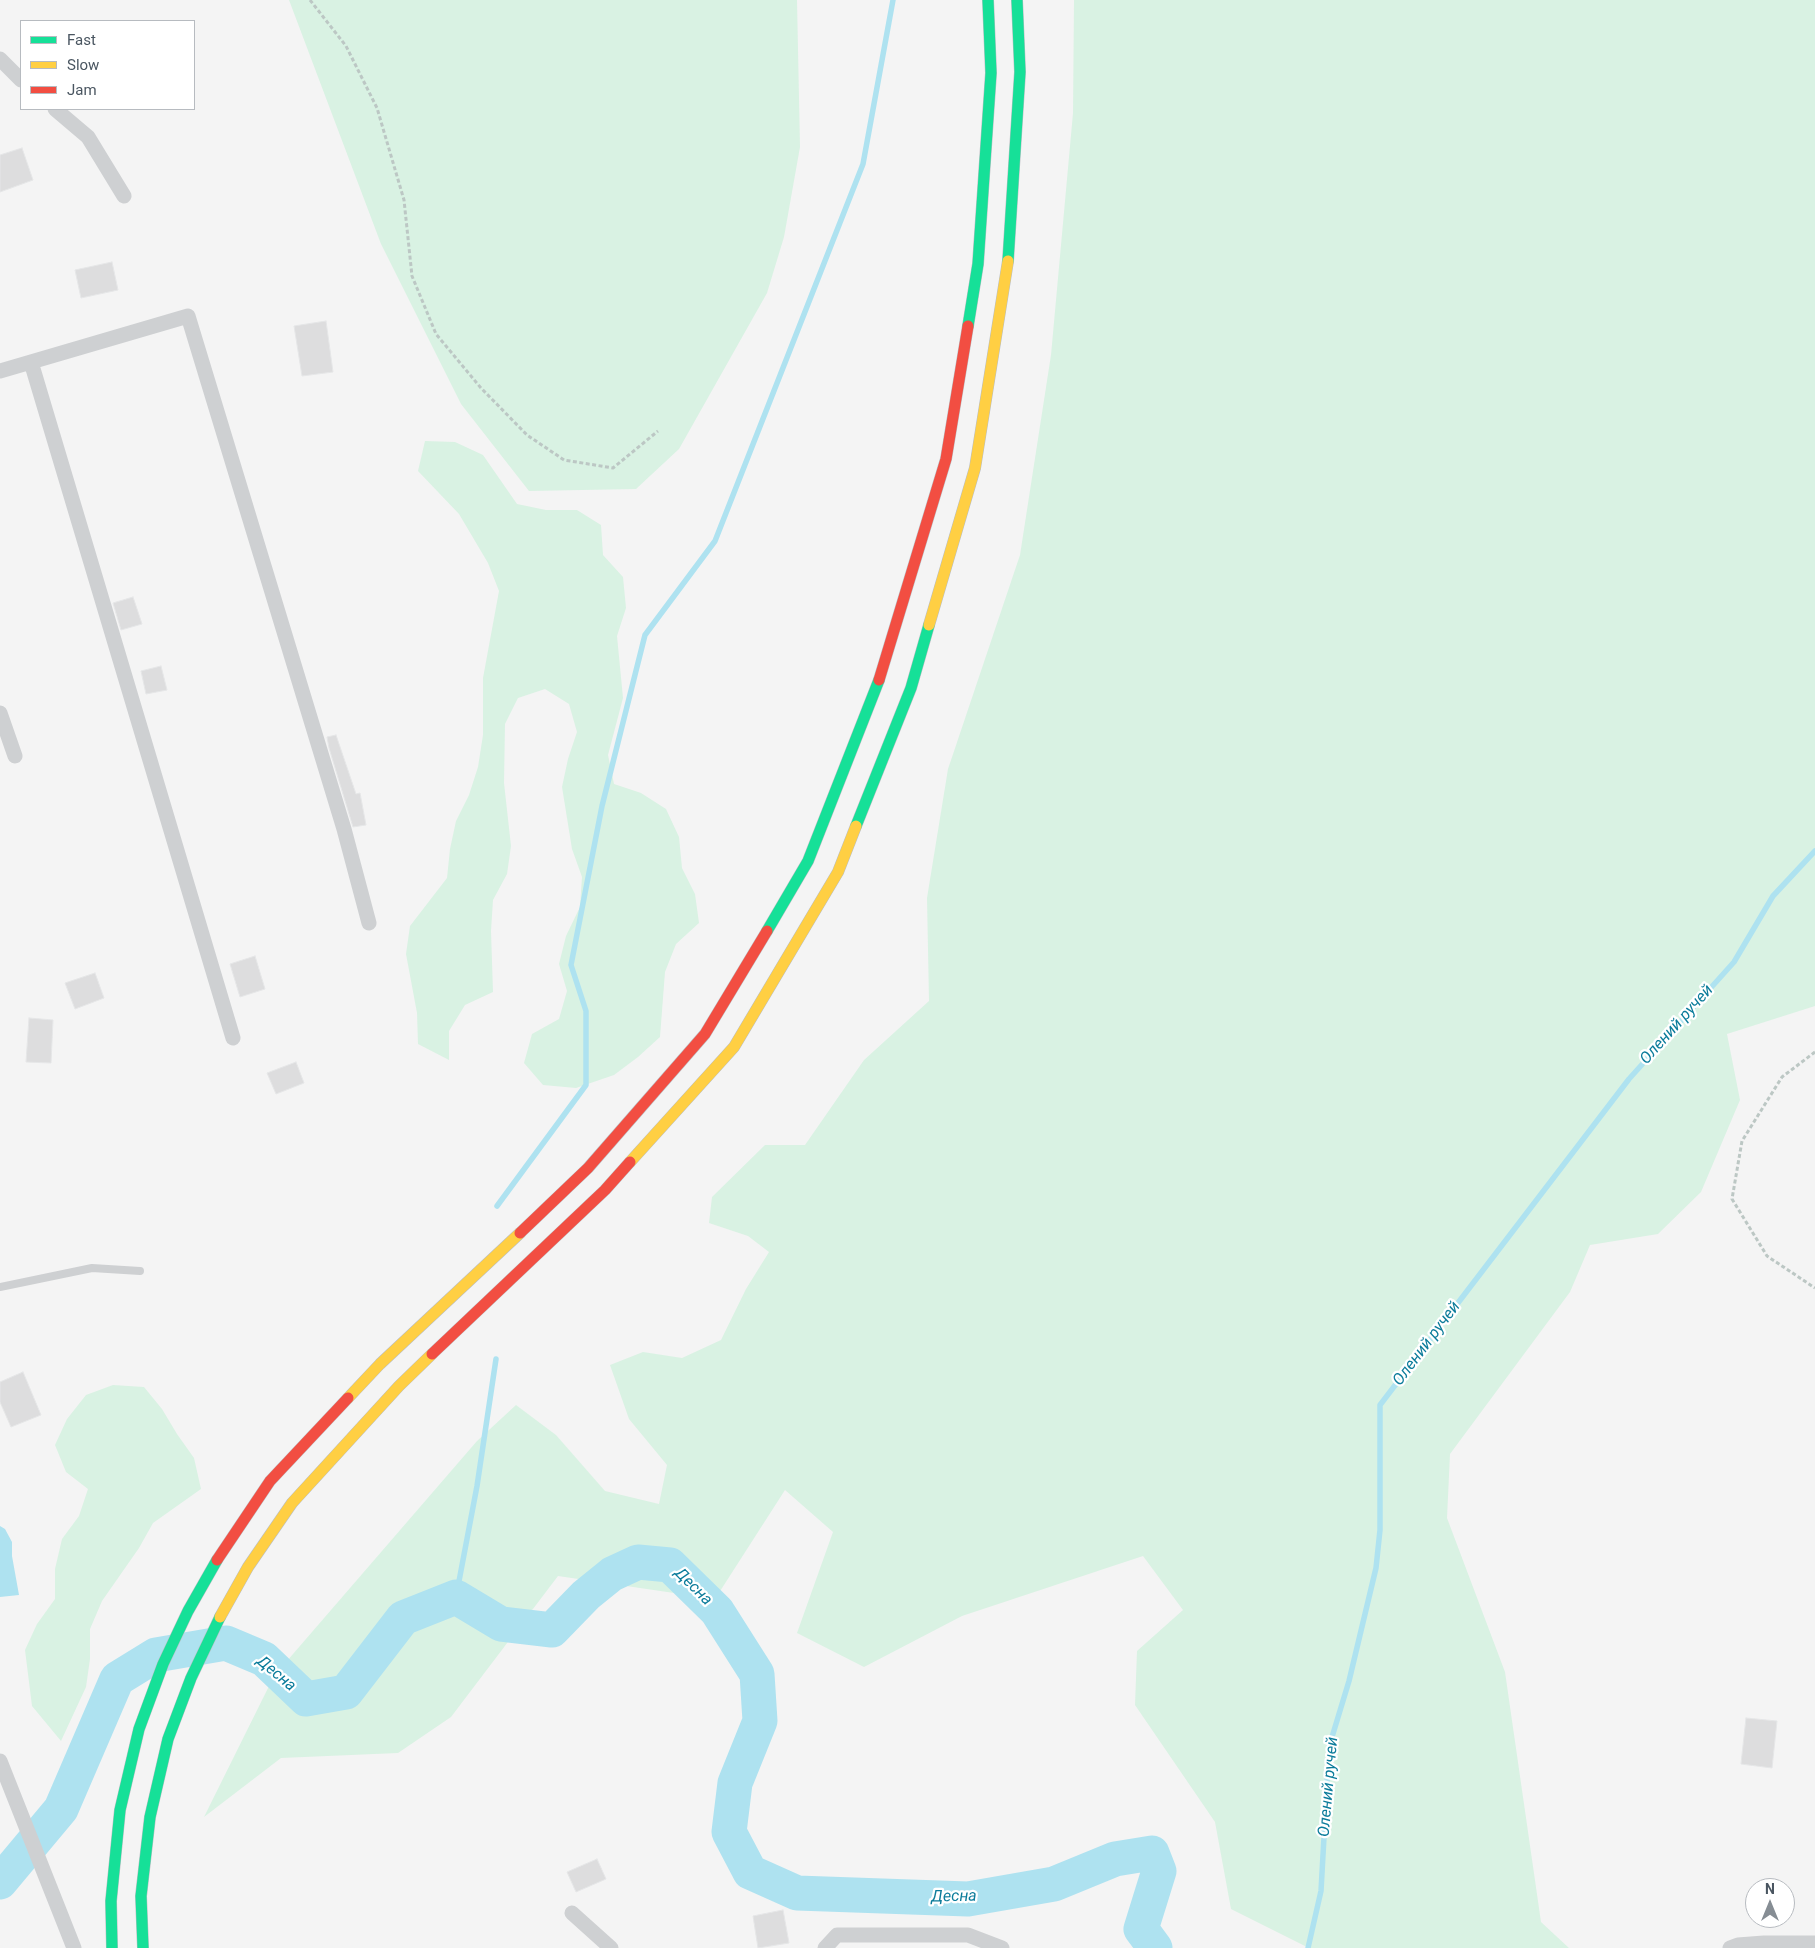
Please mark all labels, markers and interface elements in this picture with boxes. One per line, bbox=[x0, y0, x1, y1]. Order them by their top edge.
legend bbox=[20, 20, 195, 110]
text: Fast bbox=[67, 31, 96, 49]
text: Slow bbox=[67, 56, 99, 74]
text: Jam bbox=[67, 81, 97, 99]
water label: Олений ручей bbox=[1636, 981, 1718, 1069]
water label: Олений ручей bbox=[1389, 1298, 1465, 1390]
water label: Десна bbox=[670, 1564, 716, 1610]
water label: Десна bbox=[252, 1652, 300, 1696]
water label: Олений ручей bbox=[1315, 1736, 1343, 1838]
north arrow bbox=[1745, 1878, 1795, 1928]
text: N bbox=[1765, 1881, 1775, 1897]
water label: Десна bbox=[931, 1887, 977, 1907]

